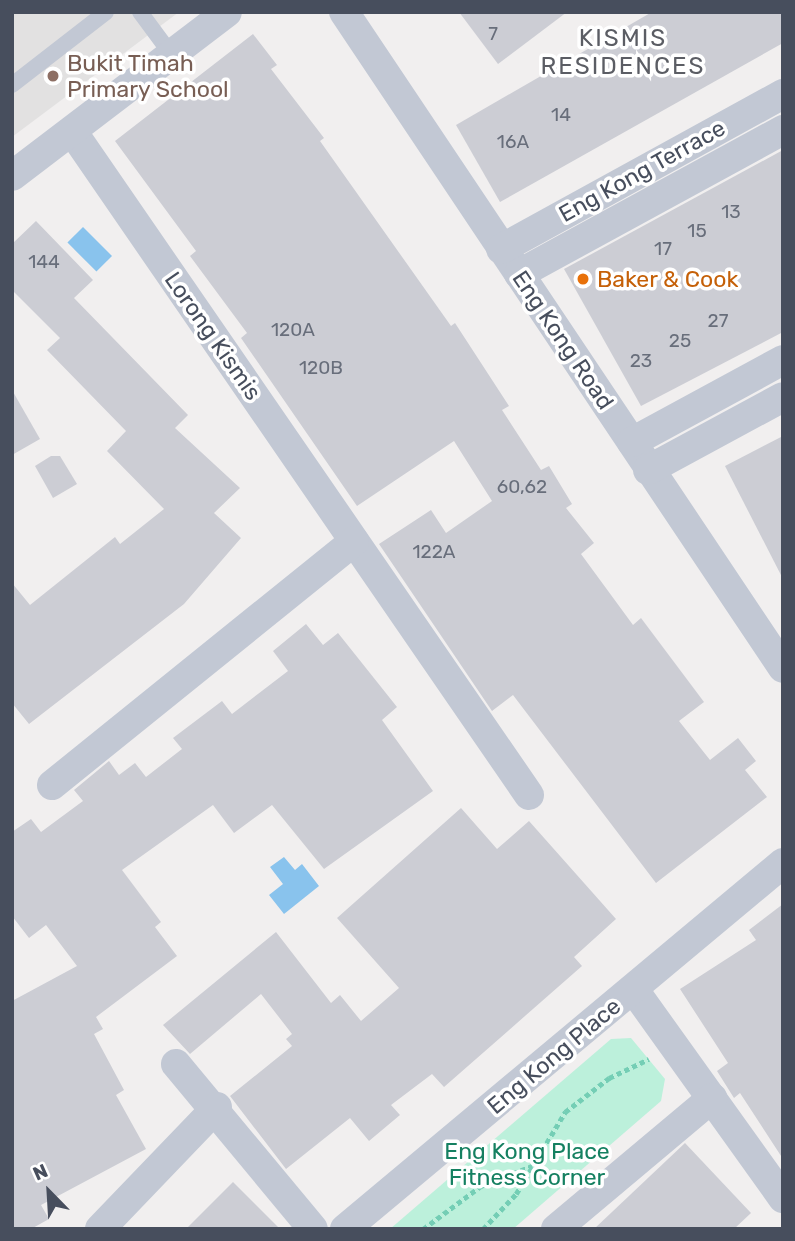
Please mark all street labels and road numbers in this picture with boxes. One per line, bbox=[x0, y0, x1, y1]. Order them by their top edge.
street label: Eng Kong Terrace bbox=[554, 114, 730, 228]
street label: Eng Kong Road bbox=[506, 265, 620, 415]
street label: Lorong Kismis bbox=[159, 267, 267, 405]
street label: Eng Kong Place bbox=[482, 992, 626, 1120]

